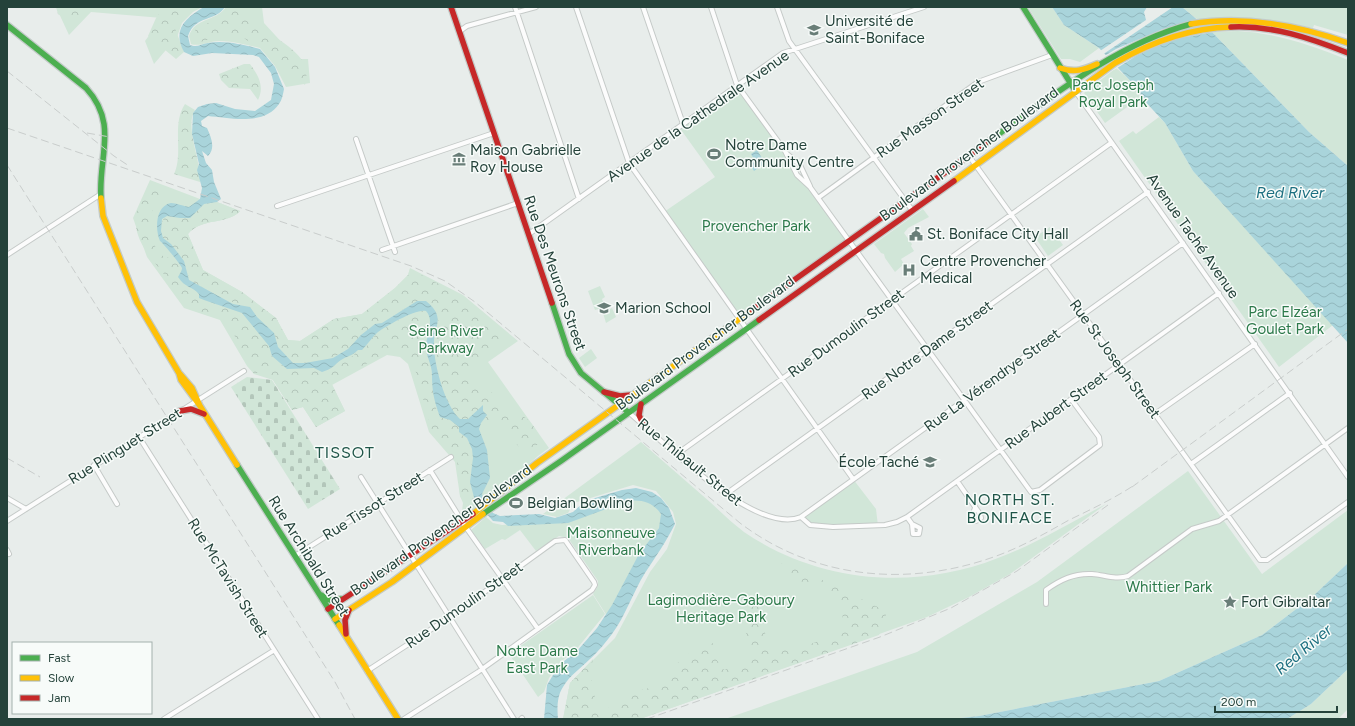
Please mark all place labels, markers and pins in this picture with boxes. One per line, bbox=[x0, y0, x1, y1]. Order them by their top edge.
place label: Université de Saint-Boniface bbox=[825, 12, 925, 47]
school or university icon: Université de Saint-Boniface bbox=[806, 22, 822, 38]
place label: Notre Dame Community Centre bbox=[725, 136, 854, 171]
place label: Maison Gabrielle Roy House bbox=[470, 141, 581, 176]
sports icon: Notre Dame Community Centre bbox=[706, 146, 722, 162]
museum icon: Maison Gabrielle Roy House bbox=[451, 151, 467, 167]
place label: St. Boniface City Hall bbox=[927, 225, 1069, 243]
public building icon: St. Boniface City Hall bbox=[908, 226, 924, 242]
place label: Centre Provencher Medical bbox=[920, 252, 1046, 287]
hospital icon: Centre Provencher Medical bbox=[901, 262, 917, 278]
place label: Marion School bbox=[615, 299, 711, 317]
school or university icon: Marion School bbox=[596, 300, 612, 316]
place label: École Taché bbox=[838, 453, 919, 471]
school or university icon: École Taché bbox=[922, 454, 938, 470]
place label: Belgian Bowling bbox=[527, 494, 633, 512]
sports icon: Belgian Bowling bbox=[508, 495, 524, 511]
place label: Fort Gibraltar bbox=[1241, 593, 1330, 611]
place icon: Fort Gibraltar bbox=[1222, 594, 1238, 610]

